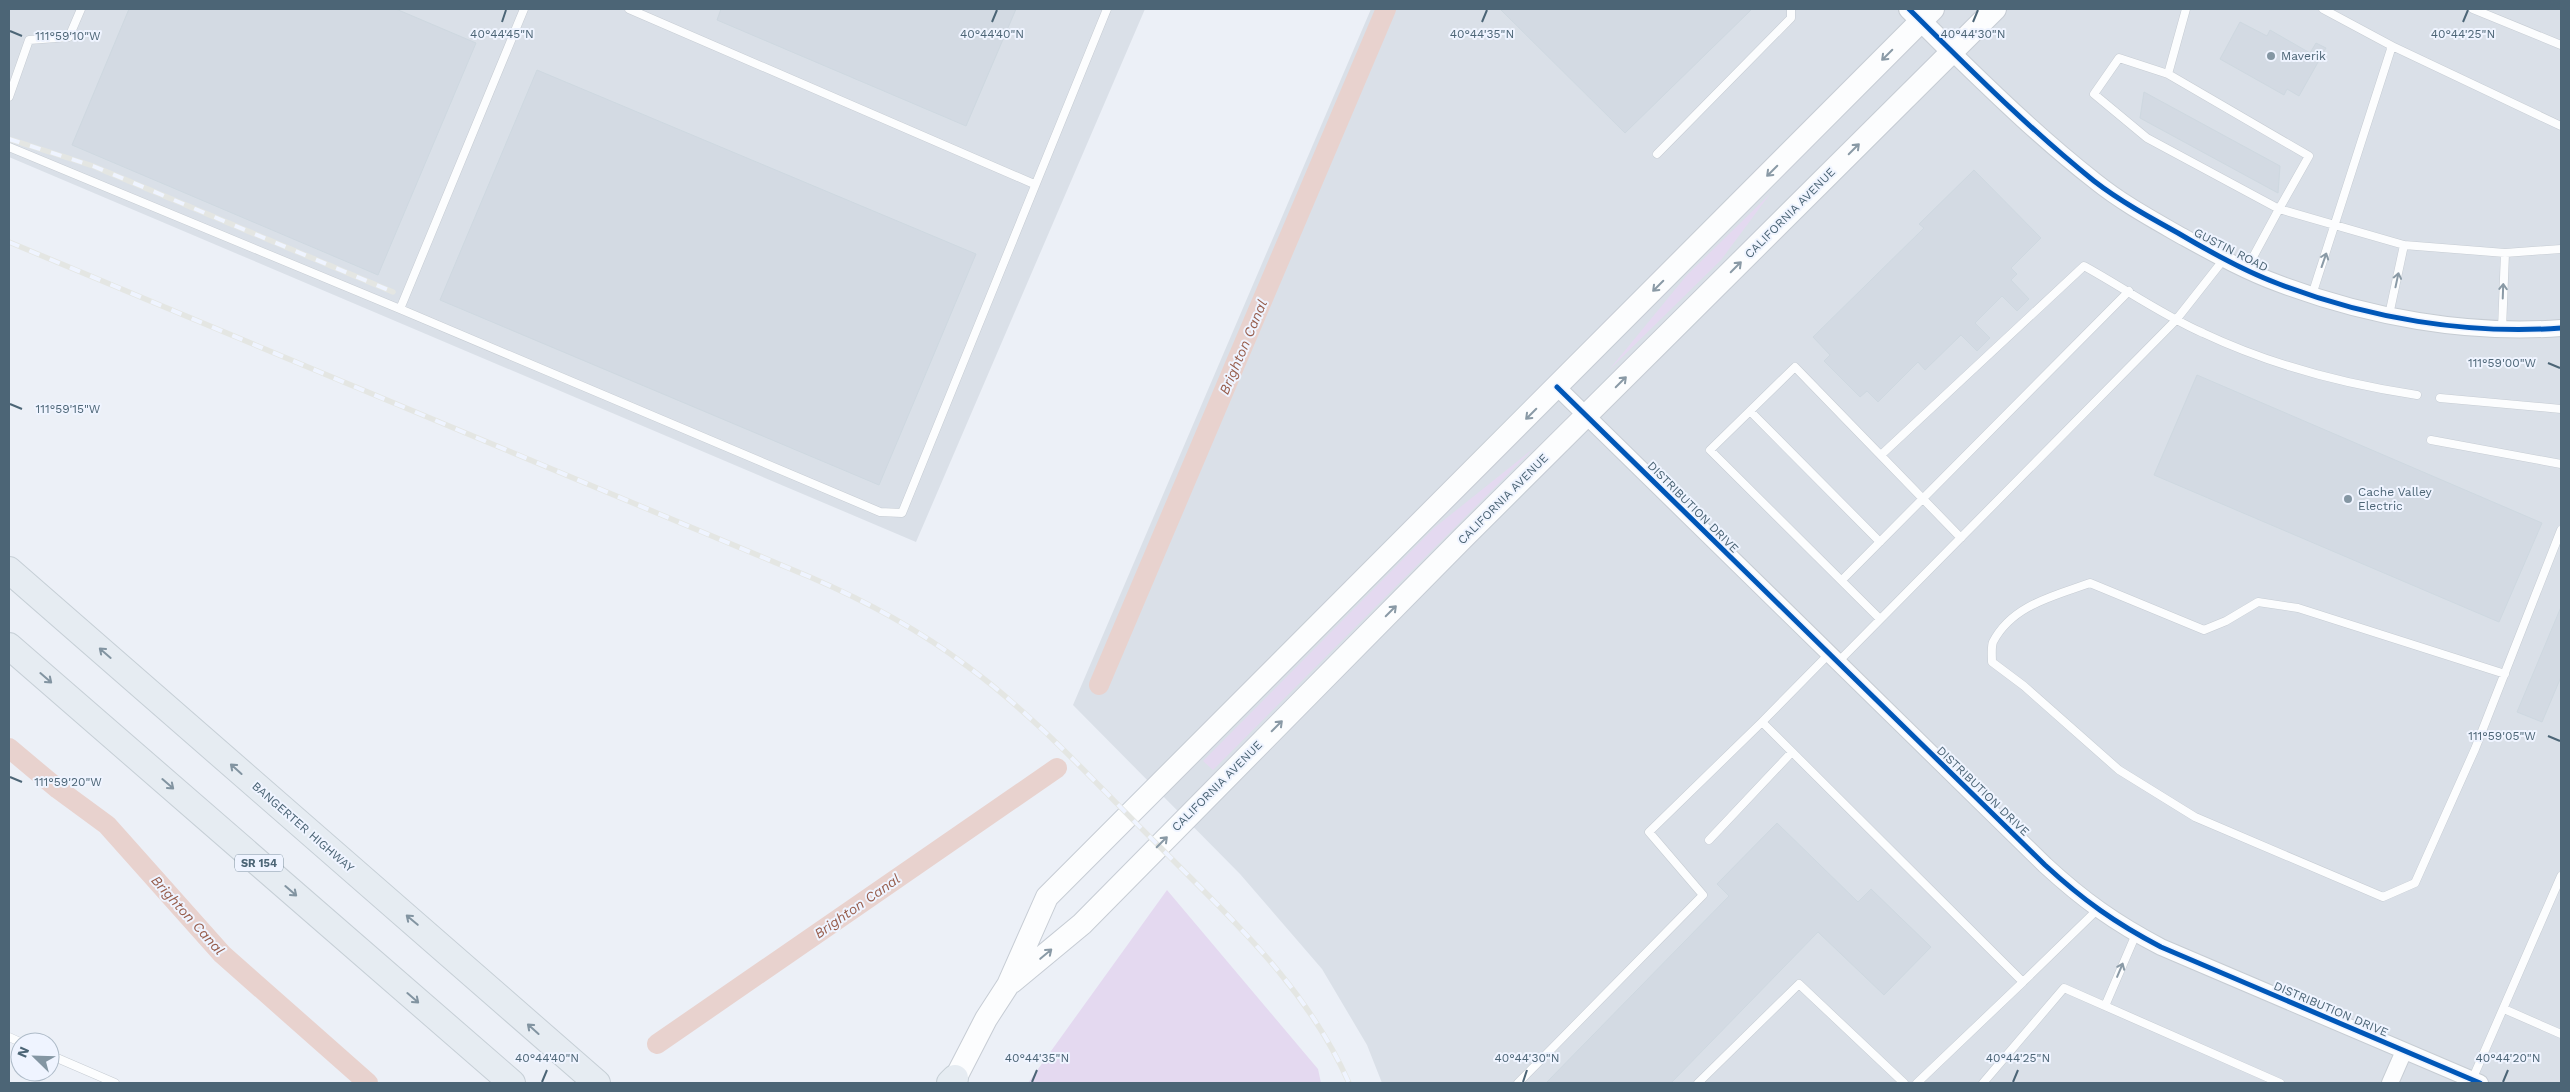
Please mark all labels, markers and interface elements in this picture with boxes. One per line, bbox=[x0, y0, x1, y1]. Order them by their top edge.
text: 40°44'45"N bbox=[470, 27, 534, 41]
text: 40°44'40"N bbox=[960, 27, 1024, 41]
text: 40°44'35"N bbox=[1450, 27, 1514, 41]
text: 40°44'30"N bbox=[1941, 27, 2006, 41]
text: 40°44'25"N bbox=[2431, 27, 2495, 41]
text: 111°59'10"W bbox=[35, 29, 101, 43]
one-way arrow bbox=[1881, 49, 1893, 61]
place label: Maverik bbox=[2281, 49, 2326, 63]
marker: Maverik bbox=[2265, 50, 2277, 62]
one-way arrow bbox=[1848, 143, 1861, 155]
street label: CALIFORNIA AVENUE bbox=[1742, 165, 1838, 261]
one-way arrow bbox=[1766, 165, 1778, 177]
street label: GUSTIN ROAD bbox=[2192, 225, 2270, 275]
one-way arrow bbox=[2320, 253, 2329, 269]
one-way arrow bbox=[1729, 261, 1742, 273]
one-way arrow bbox=[2393, 273, 2402, 289]
one-way arrow bbox=[1652, 280, 1664, 292]
one-way arrow bbox=[2499, 283, 2508, 299]
water label: Brighton Canal bbox=[1216, 297, 1270, 397]
text: 111°59'00"W bbox=[2468, 356, 2536, 370]
one-way arrow bbox=[1614, 376, 1627, 388]
text: 111°59'15"W bbox=[36, 402, 101, 416]
one-way arrow bbox=[1525, 407, 1537, 419]
street label: CALIFORNIA AVENUE bbox=[1455, 451, 1551, 547]
street label: DISTRIBUTION DRIVE bbox=[1645, 459, 1742, 556]
place label: Cache Valley Electric bbox=[2358, 485, 2433, 513]
marker: Cache Valley Electric bbox=[2342, 493, 2354, 505]
one-way arrow bbox=[1385, 605, 1397, 617]
one-way arrow bbox=[99, 648, 112, 659]
one-way arrow bbox=[39, 672, 52, 683]
one-way arrow bbox=[1270, 720, 1283, 732]
text: 111°59'05"W bbox=[2468, 729, 2536, 743]
street label: CALIFORNIA AVENUE bbox=[1169, 738, 1265, 834]
street label: DISTRIBUTION DRIVE bbox=[1934, 743, 2032, 839]
one-way arrow bbox=[229, 763, 242, 775]
text: 111°59'20"W bbox=[34, 775, 102, 789]
one-way arrow bbox=[162, 778, 175, 790]
street label: BANGERTER HIGHWAY bbox=[249, 779, 357, 875]
one-way arrow bbox=[1156, 835, 1168, 848]
road number: SR 154 bbox=[235, 854, 283, 871]
water label: Brighton Canal bbox=[811, 870, 903, 942]
water label: Brighton Canal bbox=[148, 872, 228, 958]
one-way arrow bbox=[284, 885, 297, 897]
one-way arrow bbox=[406, 915, 419, 926]
one-way arrow bbox=[1039, 949, 1052, 960]
one-way arrow bbox=[2116, 963, 2126, 978]
street label: DISTRIBUTION DRIVE bbox=[2272, 979, 2391, 1040]
one-way arrow bbox=[407, 992, 420, 1003]
one-way arrow bbox=[527, 1023, 540, 1034]
north arrow bbox=[10, 1032, 60, 1082]
text: N bbox=[14, 1044, 32, 1060]
text: 40°44'40"N bbox=[515, 1051, 579, 1065]
text: 40°44'35"N bbox=[1005, 1051, 1069, 1065]
text: 40°44'30"N bbox=[1495, 1051, 1560, 1065]
text: 40°44'25"N bbox=[1986, 1051, 2050, 1065]
text: 40°44'20"N bbox=[2476, 1051, 2541, 1065]

